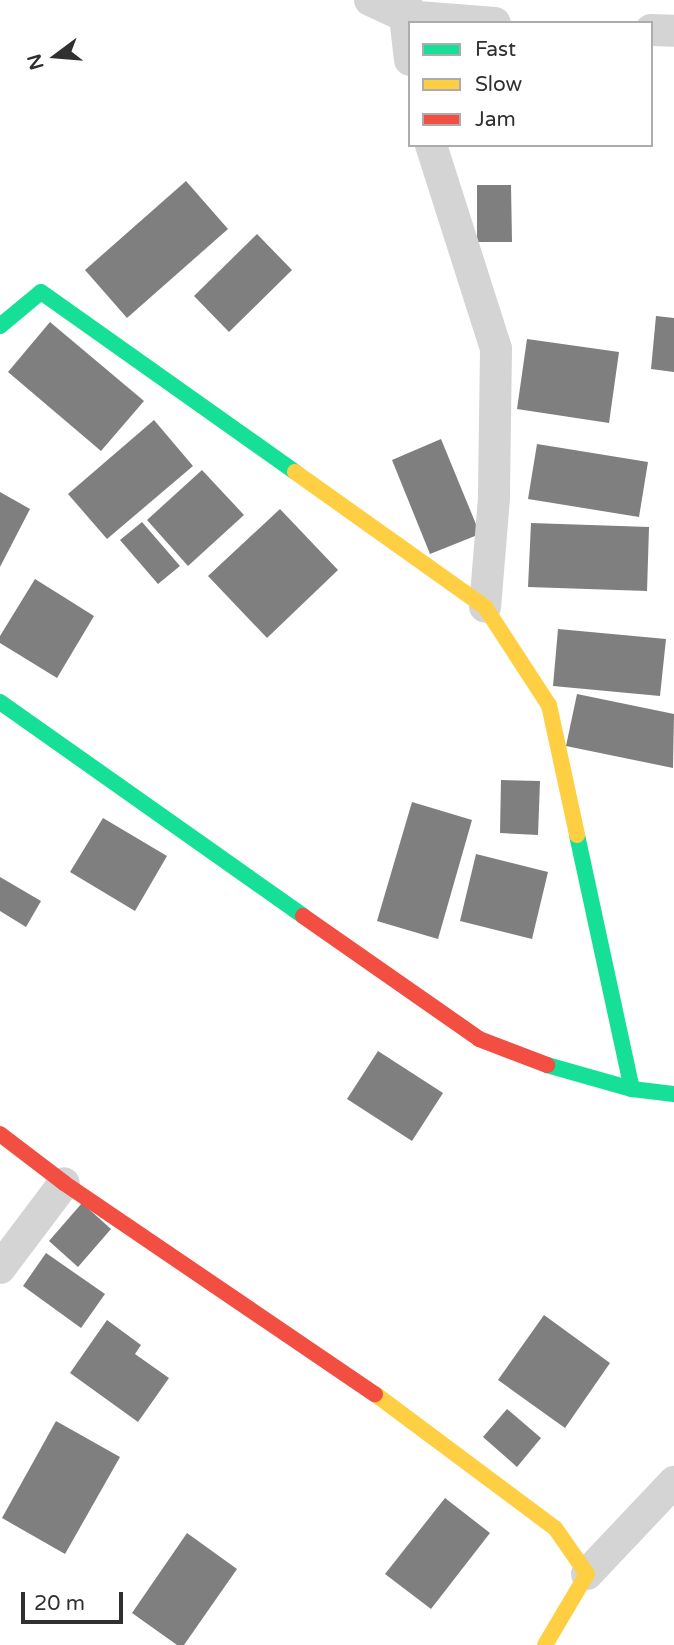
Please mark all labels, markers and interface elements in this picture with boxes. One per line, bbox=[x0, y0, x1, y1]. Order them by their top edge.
north arrow bbox=[21, 21, 91, 91]
legend bbox=[408, 21, 653, 147]
text: Fast bbox=[475, 37, 516, 62]
text: N bbox=[23, 51, 48, 72]
text: Slow bbox=[475, 72, 522, 97]
text: Jam bbox=[475, 107, 516, 132]
scale bar bbox=[24, 1578, 126, 1622]
text: 20 m bbox=[34, 1591, 85, 1616]

